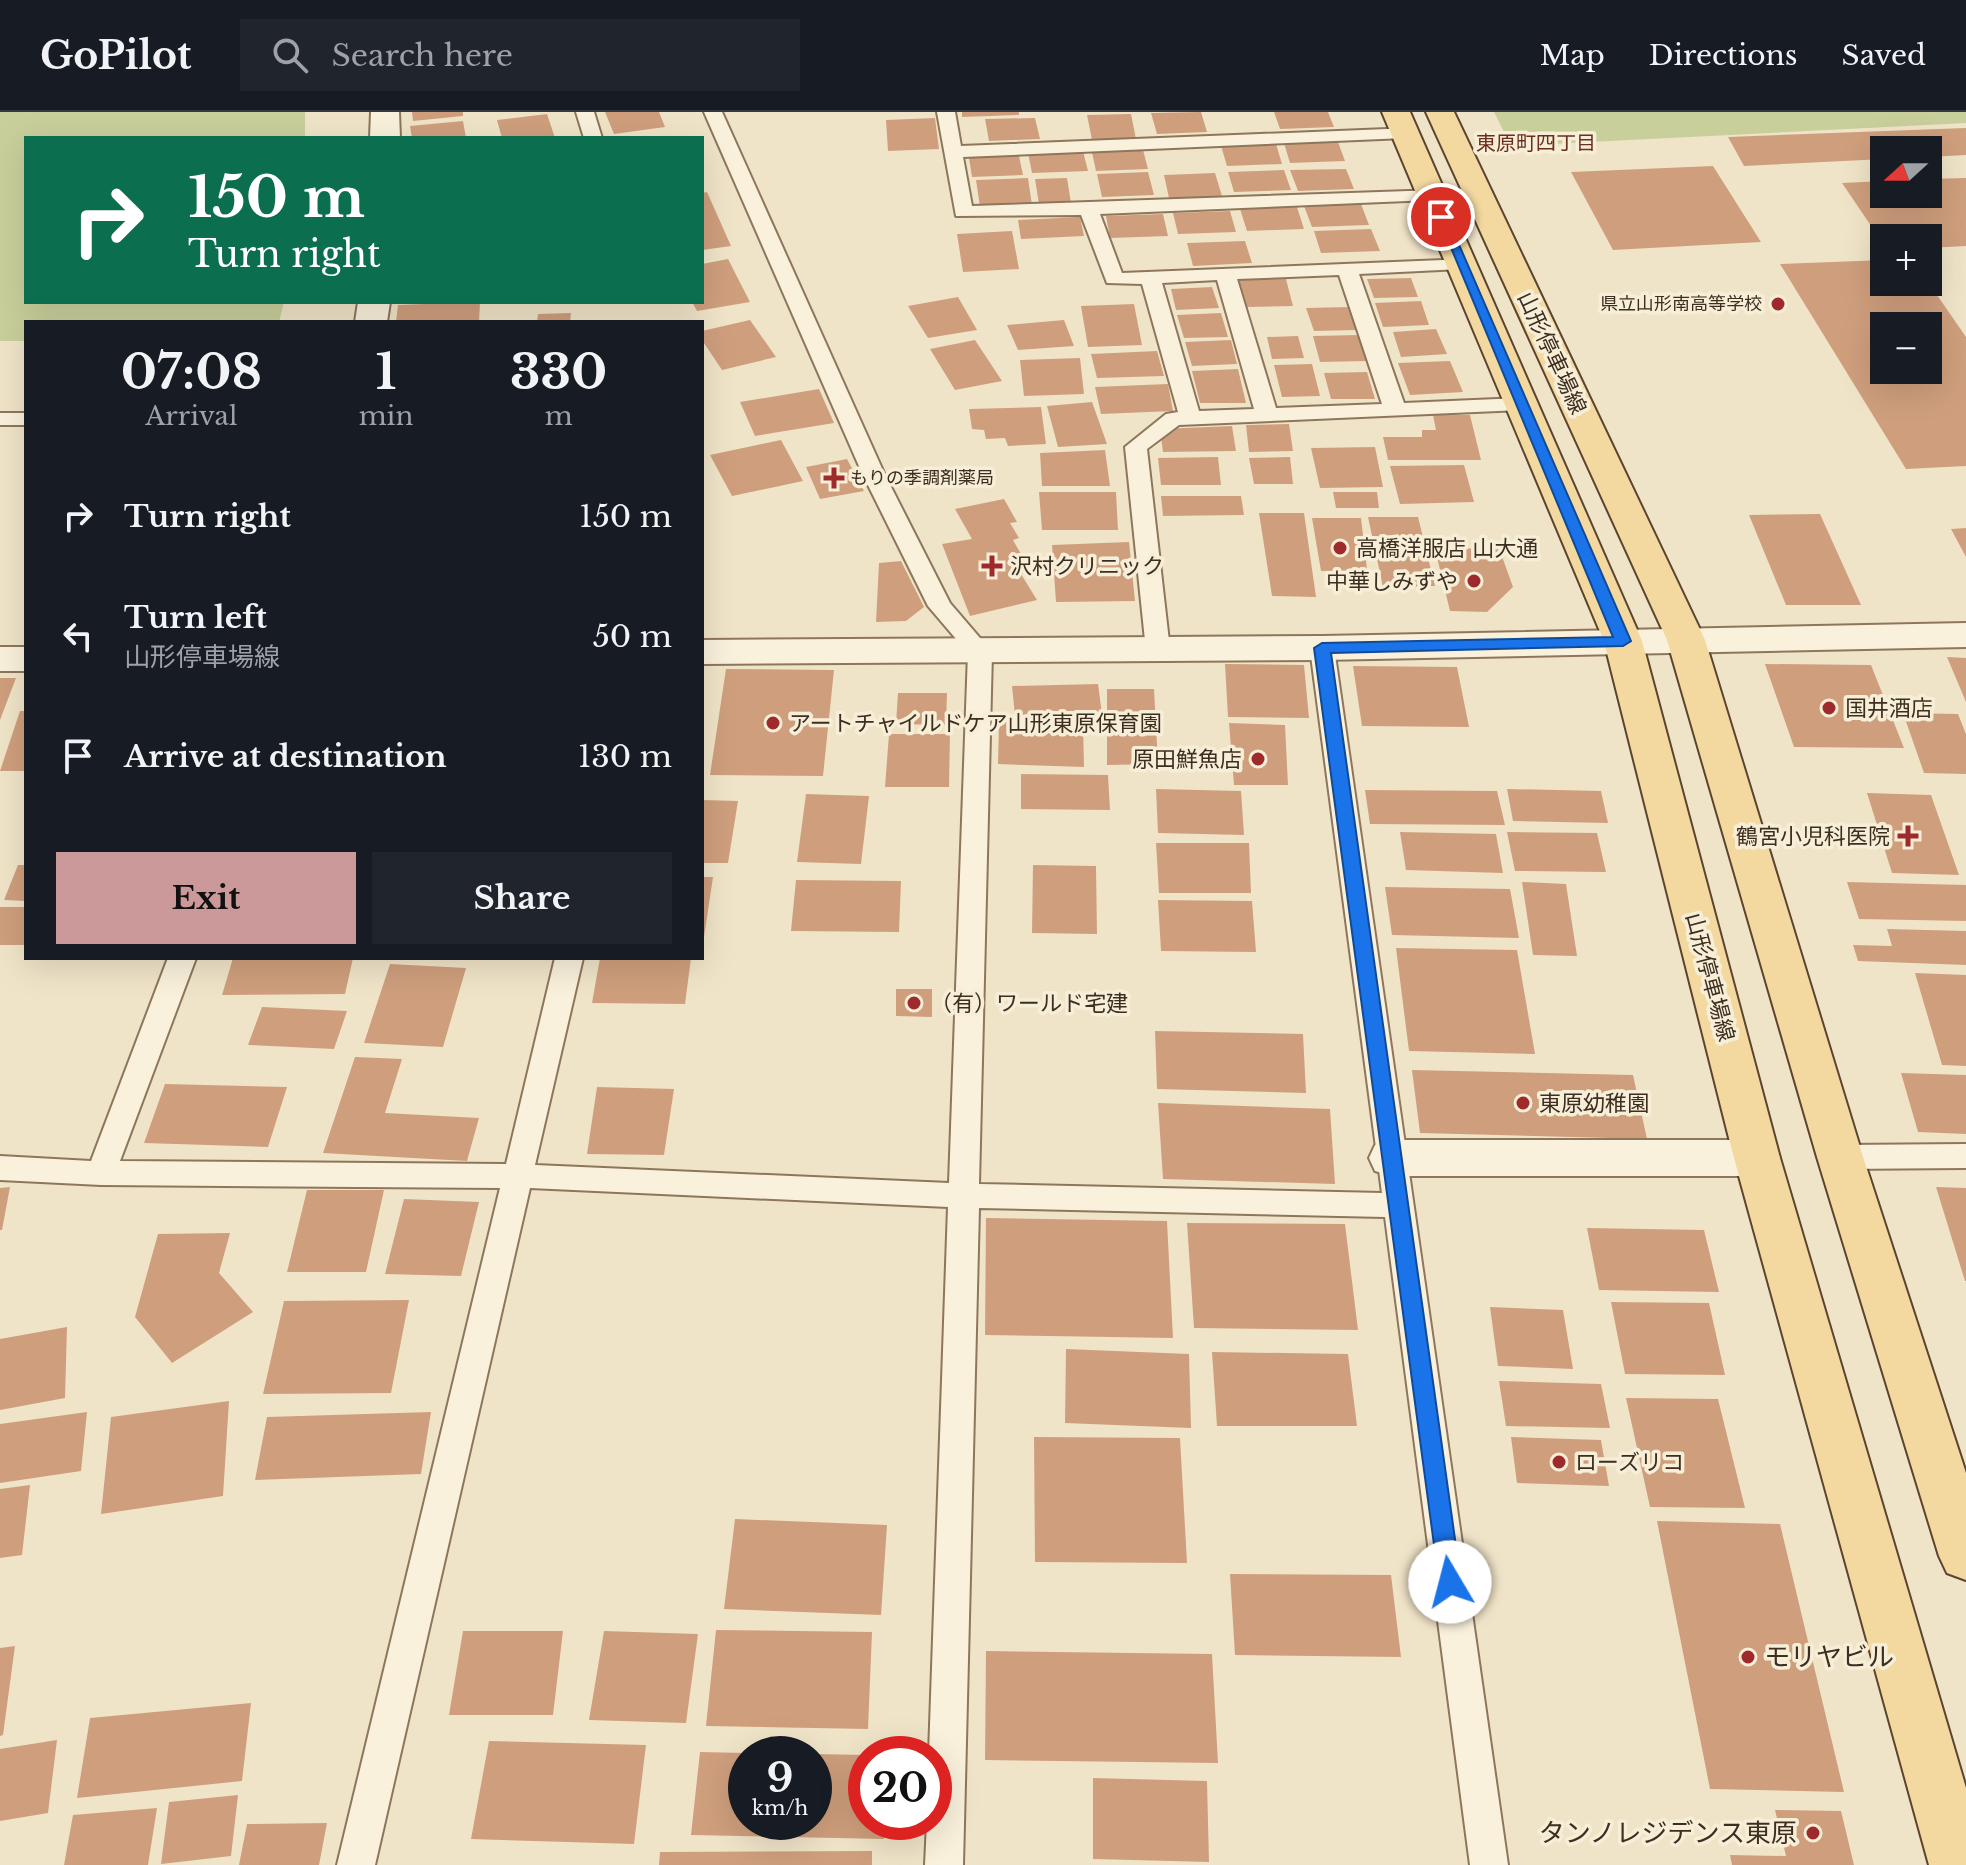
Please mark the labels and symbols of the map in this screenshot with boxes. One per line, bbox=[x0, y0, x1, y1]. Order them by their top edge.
district label: 東原町四丁目 bbox=[1476, 131, 1596, 155]
north arrow bbox=[1870, 136, 1942, 208]
pin bbox=[1407, 183, 1475, 251]
street label: 山形停車場線 bbox=[1512, 287, 1592, 419]
place label: 県立山形南高等学校 bbox=[1600, 293, 1762, 315]
marker: 県立山形南高等学校 bbox=[1769, 295, 1787, 313]
place label: もりの季調剤薬局 bbox=[850, 467, 994, 489]
marker: もりの季調剤薬局 bbox=[825, 469, 843, 487]
place label: 高橋洋服店 山大通 bbox=[1356, 535, 1538, 562]
marker: 高橋洋服店 山大通 bbox=[1331, 539, 1349, 557]
place label: 沢村クリニック bbox=[1010, 553, 1164, 580]
marker: 沢村クリニック bbox=[981, 555, 1003, 577]
place label: 中華しみずや bbox=[1326, 568, 1458, 595]
marker: 中華しみずや bbox=[1465, 572, 1483, 590]
place label: 国井酒店 bbox=[1845, 695, 1933, 722]
marker: 国井酒店 bbox=[1820, 699, 1838, 717]
place label: アートチャイルドケア山形東原保育園 bbox=[789, 710, 1161, 737]
marker: アートチャイルドケア山形東原保育園 bbox=[764, 714, 782, 732]
place label: 原田鮮魚店 bbox=[1132, 746, 1242, 773]
marker: 原田鮮魚店 bbox=[1249, 750, 1267, 768]
place label: 鶴宮小児科医院 bbox=[1736, 823, 1890, 850]
marker: 鶴宮小児科医院 bbox=[1897, 825, 1919, 847]
street label: 山形停車場線 bbox=[1680, 910, 1740, 1044]
place label: （有）ワールド宅建 bbox=[930, 990, 1128, 1017]
marker: （有）ワールド宅建 bbox=[905, 994, 923, 1012]
place label: 東原幼稚園 bbox=[1539, 1090, 1649, 1117]
marker: 東原幼稚園 bbox=[1514, 1094, 1532, 1112]
place label: ローズリコ bbox=[1575, 1449, 1684, 1476]
marker: ローズリコ bbox=[1550, 1453, 1568, 1471]
position arrow bbox=[1408, 1540, 1492, 1624]
place label: モリヤビル bbox=[1764, 1641, 1894, 1673]
marker: モリヤビル bbox=[1739, 1648, 1757, 1666]
speed limit sign: 20 bbox=[848, 1736, 952, 1840]
place label: タンノレジデンス東原 bbox=[1539, 1817, 1797, 1849]
marker: タンノレジデンス東原 bbox=[1804, 1824, 1822, 1842]

